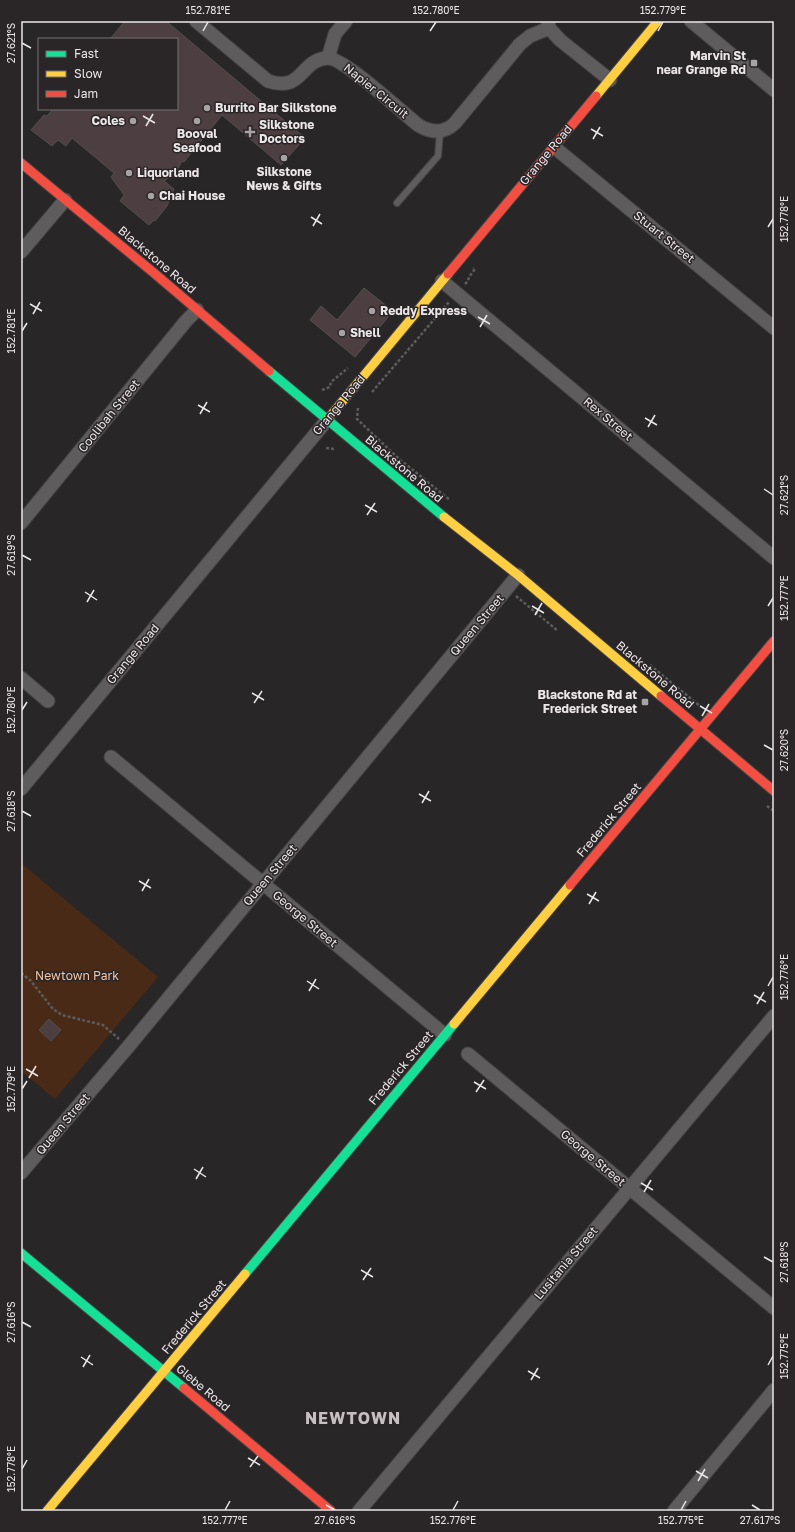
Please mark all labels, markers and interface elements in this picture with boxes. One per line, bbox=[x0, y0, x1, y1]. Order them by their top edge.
text: 152.781°E bbox=[186, 4, 230, 16]
text: 152.780°E bbox=[412, 4, 460, 16]
text: 152.779°E bbox=[640, 4, 686, 16]
text: 27.621°S bbox=[5, 23, 17, 63]
legend bbox=[38, 38, 178, 110]
text: Fast bbox=[74, 46, 99, 61]
place label: Marvin St near Grange Rd bbox=[656, 48, 746, 77]
marker: Marvin St near Grange Rd bbox=[749, 58, 759, 68]
street label: Napier Circuit bbox=[341, 60, 412, 121]
text: Slow bbox=[74, 66, 102, 81]
text: Jam bbox=[74, 86, 98, 101]
place label: Burrito Bar Silkstone bbox=[215, 100, 337, 115]
marker: Burrito Bar Silkstone bbox=[202, 103, 212, 113]
place label: Coles bbox=[92, 113, 125, 128]
marker: Coles bbox=[128, 116, 138, 126]
marker: Booval Seafood bbox=[192, 116, 202, 126]
place label: Silkstone Doctors bbox=[259, 117, 314, 146]
street label: Grange Road bbox=[516, 122, 575, 188]
place label: Booval Seafood bbox=[173, 126, 221, 155]
marker: Silkstone Doctors bbox=[244, 126, 256, 138]
marker: Silkstone News & Gifts bbox=[279, 153, 289, 163]
place label: Silkstone News & Gifts bbox=[246, 164, 322, 193]
place label: Liquorland bbox=[137, 165, 199, 180]
marker: Liquorland bbox=[124, 168, 134, 178]
place label: Chai House bbox=[159, 188, 225, 203]
marker: Chai House bbox=[146, 191, 156, 201]
text: 152.778°E bbox=[778, 196, 790, 242]
street label: Stuart Street bbox=[631, 207, 698, 266]
street label: Blackstone Road bbox=[115, 223, 199, 297]
place label: Reddy Express bbox=[380, 303, 467, 318]
marker: Reddy Express bbox=[367, 306, 377, 316]
text: 152.781°E bbox=[5, 309, 17, 353]
place label: Shell bbox=[350, 325, 380, 340]
marker: Shell bbox=[337, 328, 347, 338]
street label: Grange Road bbox=[309, 372, 368, 438]
street label: Coolibah Street bbox=[75, 376, 143, 455]
street label: Rex Street bbox=[581, 394, 636, 444]
street label: Blackstone Road bbox=[362, 432, 446, 506]
text: 27.621°S bbox=[778, 475, 790, 515]
text: 27.619°S bbox=[5, 534, 17, 576]
text: 152.777°E bbox=[778, 575, 790, 621]
street label: Queen Street bbox=[446, 591, 507, 659]
street label: Grange Road bbox=[103, 621, 162, 687]
street label: Blackstone Road bbox=[613, 638, 697, 712]
text: 152.780°E bbox=[5, 686, 17, 734]
place label: Blackstone Rd at Frederick Street bbox=[537, 687, 637, 716]
marker: Blackstone Rd at Frederick Street bbox=[640, 697, 650, 707]
text: 27.620°S bbox=[778, 729, 790, 771]
street label: Frederick Street bbox=[573, 779, 644, 860]
text: 27.618°S bbox=[5, 790, 17, 832]
street label: Queen Street bbox=[239, 841, 300, 909]
street label: George Street bbox=[270, 887, 341, 950]
text: 152.776°E bbox=[778, 954, 790, 1000]
park label: Newtown Park bbox=[35, 968, 119, 983]
street label: Frederick Street bbox=[365, 1027, 436, 1108]
text: 152.779°E bbox=[5, 1066, 17, 1112]
street label: Queen Street bbox=[32, 1090, 93, 1158]
street label: George Street bbox=[558, 1126, 629, 1189]
street label: Lusitania Street bbox=[531, 1223, 601, 1302]
text: 27.618°S bbox=[778, 1241, 790, 1283]
street label: Frederick Street bbox=[158, 1276, 229, 1357]
text: 27.616°S bbox=[5, 1301, 17, 1343]
text: 152.775°E bbox=[778, 1333, 790, 1379]
street label: Glebe Road bbox=[173, 1361, 233, 1415]
district label: NEWTOWN bbox=[305, 1408, 401, 1428]
text: 152.778°E bbox=[5, 1446, 17, 1492]
text: 152.777°E bbox=[202, 1514, 248, 1526]
text: 27.616°S bbox=[314, 1514, 356, 1526]
text: 152.776°E bbox=[430, 1514, 476, 1526]
text: 152.775°E bbox=[658, 1514, 704, 1526]
text: 27.617°S bbox=[740, 1514, 780, 1526]

